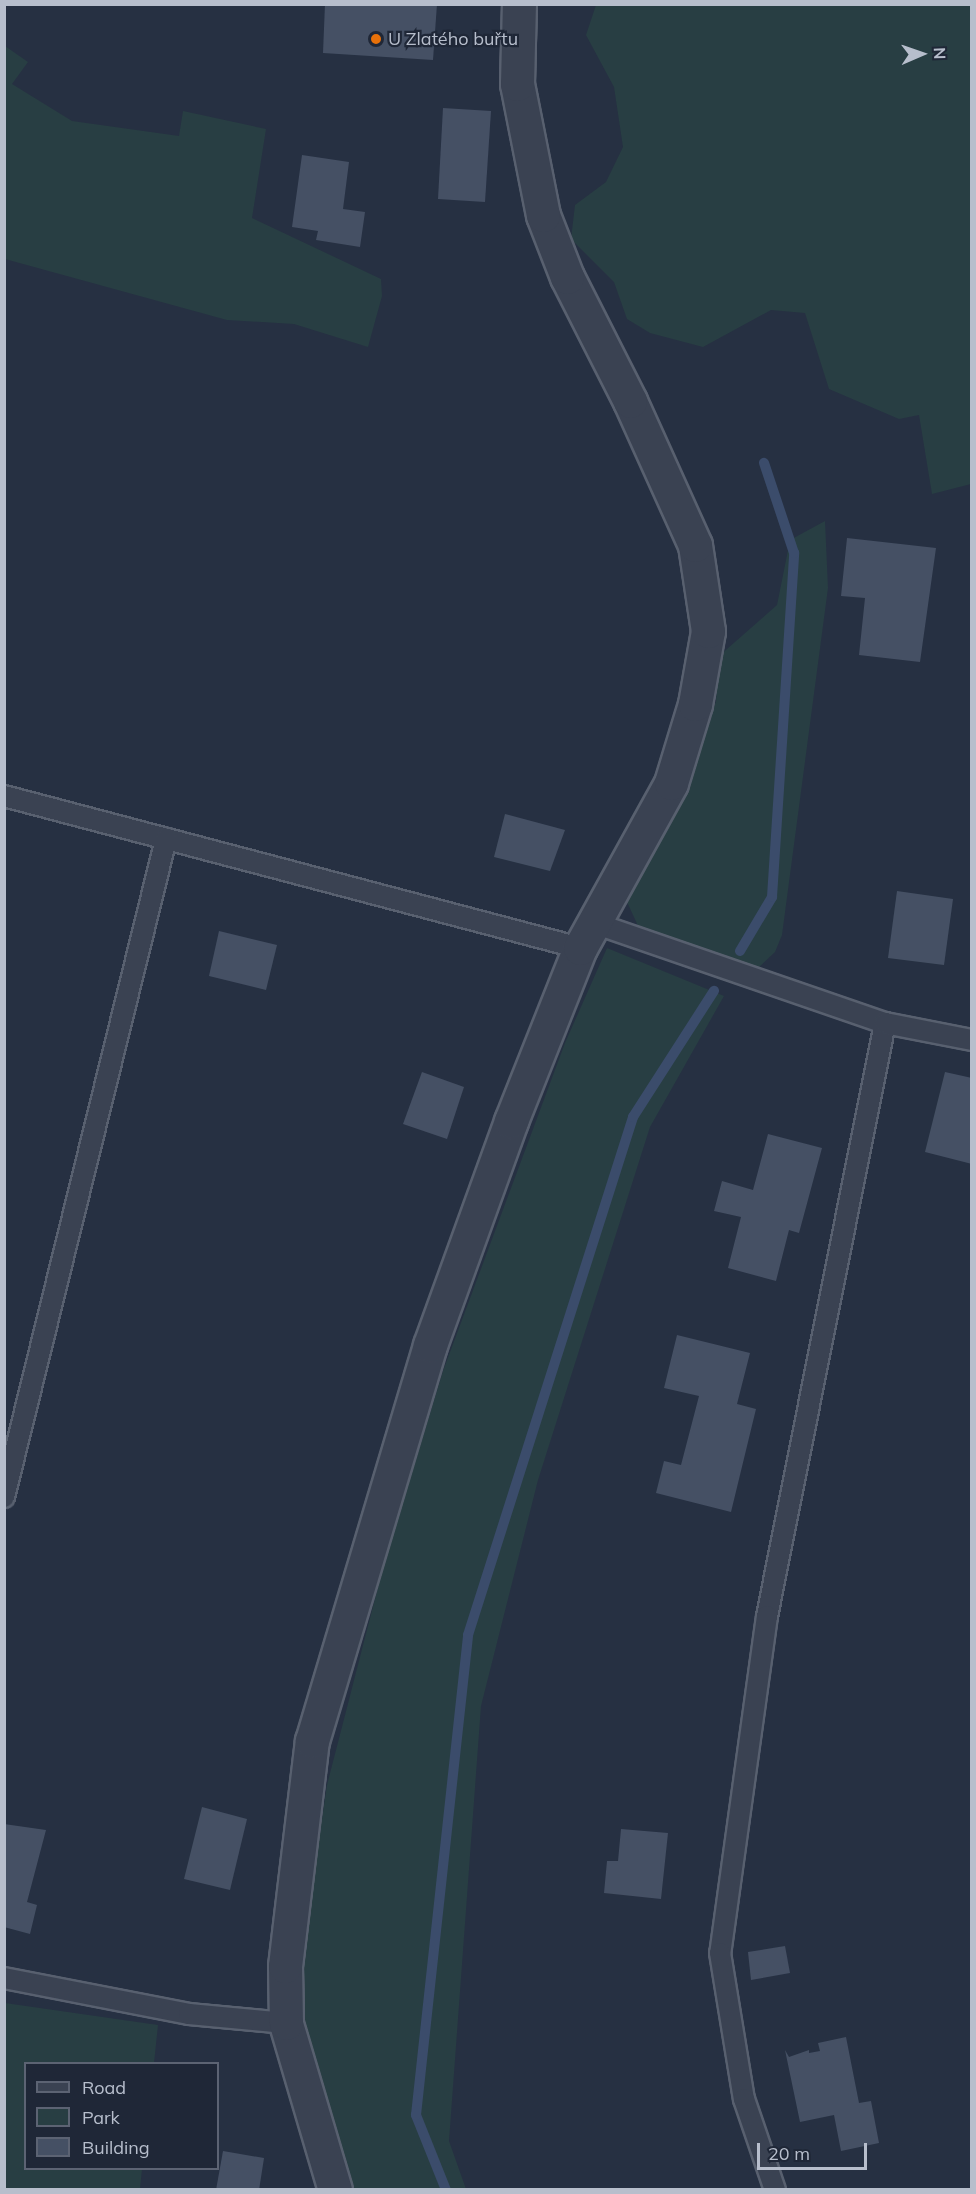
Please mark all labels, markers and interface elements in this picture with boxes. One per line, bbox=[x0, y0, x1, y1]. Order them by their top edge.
north arrow bbox=[892, 24, 952, 84]
place label: U Zlatého buřtu bbox=[388, 28, 518, 50]
marker: U Zlatého buřtu bbox=[369, 32, 383, 46]
text: N bbox=[930, 47, 950, 60]
legend bbox=[24, 2062, 219, 2170]
text: Road bbox=[82, 2076, 126, 2099]
text: Park bbox=[82, 2106, 120, 2129]
scale bar bbox=[760, 2131, 870, 2169]
text: Building bbox=[82, 2136, 150, 2159]
text: 20 m bbox=[768, 2142, 810, 2165]

